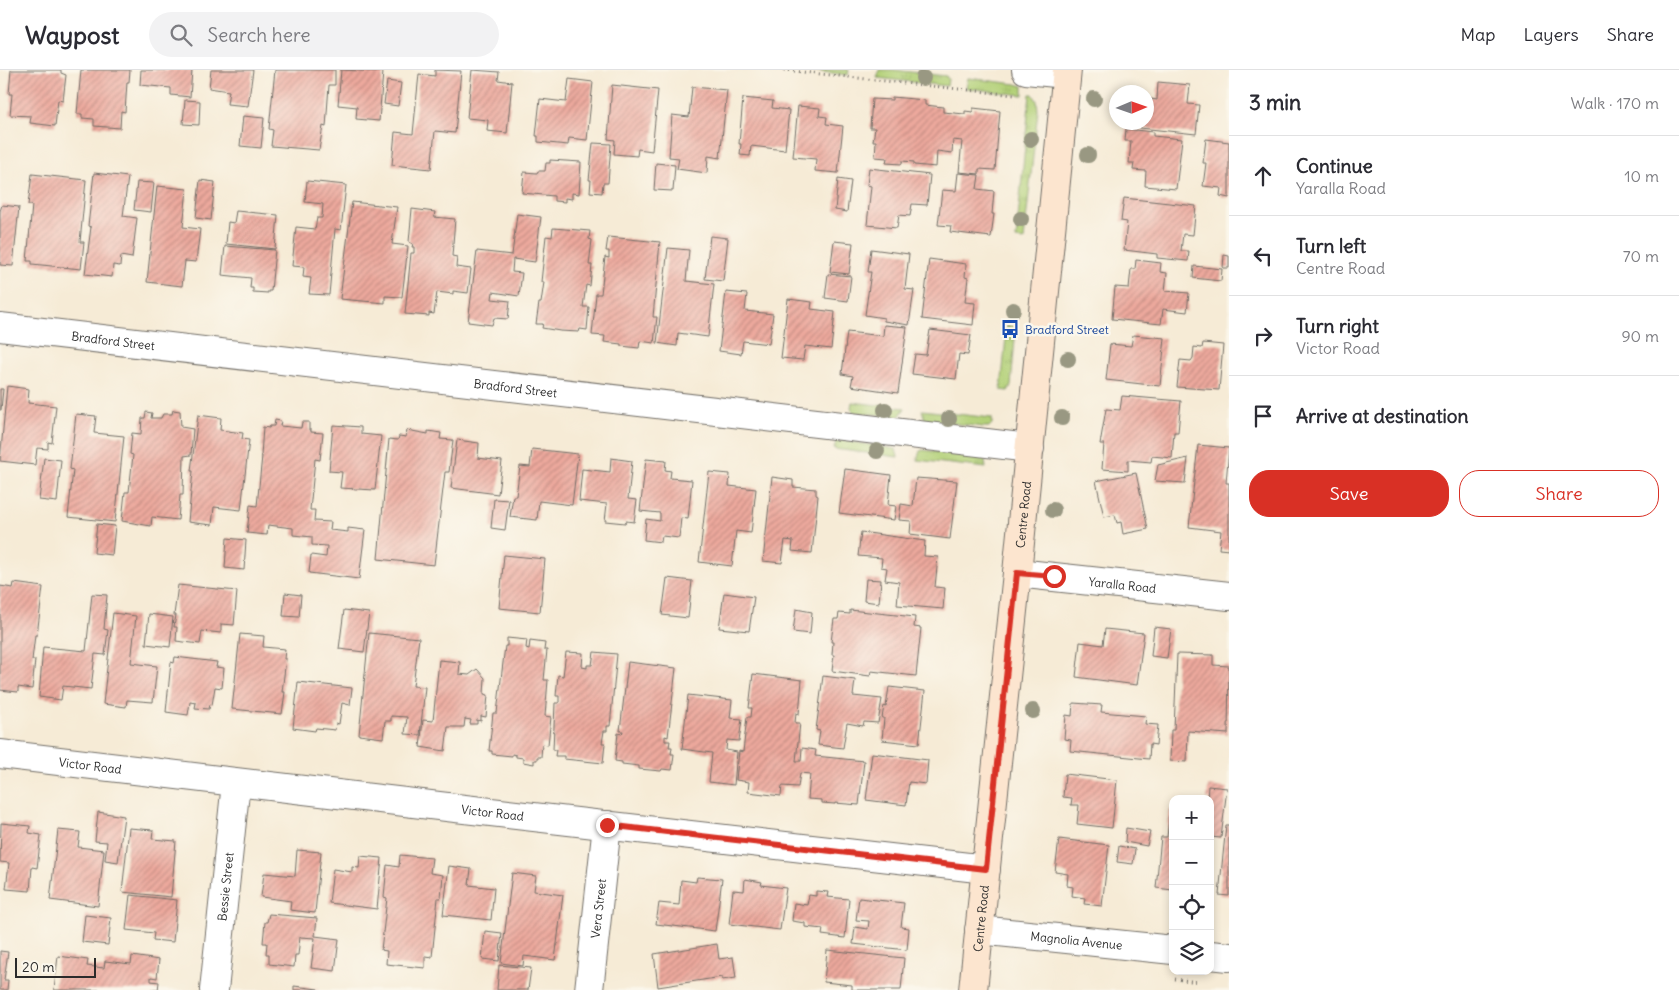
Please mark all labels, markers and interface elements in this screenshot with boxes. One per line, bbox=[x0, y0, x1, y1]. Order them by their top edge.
search box bbox=[149, 12, 499, 57]
text: Waypost bbox=[25, 20, 119, 50]
icon: search bbox=[167, 21, 195, 49]
text: Search here bbox=[207, 23, 310, 47]
text: Map bbox=[1460, 23, 1495, 46]
text: Layers bbox=[1523, 23, 1579, 46]
text: Share bbox=[1607, 23, 1654, 46]
north arrow bbox=[1109, 85, 1154, 130]
text: 3 min bbox=[1249, 89, 1301, 116]
text: Walk · 170 m bbox=[1570, 93, 1659, 113]
text: Continue bbox=[1296, 154, 1373, 178]
icon: ahead bbox=[1249, 162, 1277, 190]
text: 10 m bbox=[1624, 166, 1659, 186]
text: Yaralla Road bbox=[1296, 178, 1386, 198]
text: Turn left bbox=[1296, 234, 1366, 258]
icon: left bbox=[1249, 242, 1277, 270]
text: 70 m bbox=[1623, 246, 1659, 266]
text: Centre Road bbox=[1296, 258, 1385, 278]
text: Turn right bbox=[1296, 314, 1379, 338]
bus stop icon: Bradford Street bbox=[999, 318, 1021, 340]
place label: Bradford Street bbox=[1025, 322, 1109, 337]
icon: right bbox=[1249, 322, 1277, 350]
text: 90 m bbox=[1621, 326, 1659, 346]
street label: Bradford Street bbox=[71, 328, 156, 353]
text: Victor Road bbox=[1296, 338, 1380, 358]
street label: Bradford Street bbox=[473, 375, 558, 400]
icon: arrive bbox=[1249, 402, 1277, 430]
text: Arrive at destination bbox=[1296, 404, 1469, 428]
button: Save bbox=[1249, 470, 1449, 517]
button: Share bbox=[1459, 470, 1659, 517]
street label: Centre Road bbox=[1012, 481, 1034, 549]
route start bbox=[1043, 565, 1066, 588]
street label: Yaralla Road bbox=[1088, 573, 1157, 596]
street label: Victor Road bbox=[58, 754, 122, 776]
map controls bbox=[1169, 795, 1214, 975]
button: + bbox=[1169, 795, 1214, 840]
street label: Victor Road bbox=[460, 801, 525, 823]
route end bbox=[596, 814, 619, 837]
button: − bbox=[1169, 840, 1214, 885]
street label: Bessie Street bbox=[214, 851, 236, 922]
street label: Vera Street bbox=[587, 878, 609, 939]
street label: Centre Road bbox=[970, 884, 992, 952]
button: locate bbox=[1169, 885, 1214, 930]
street label: Magnolia Avenue bbox=[1030, 928, 1123, 952]
button: layers bbox=[1169, 930, 1214, 975]
scale bar bbox=[15, 955, 96, 978]
text: 20 m bbox=[22, 958, 55, 976]

